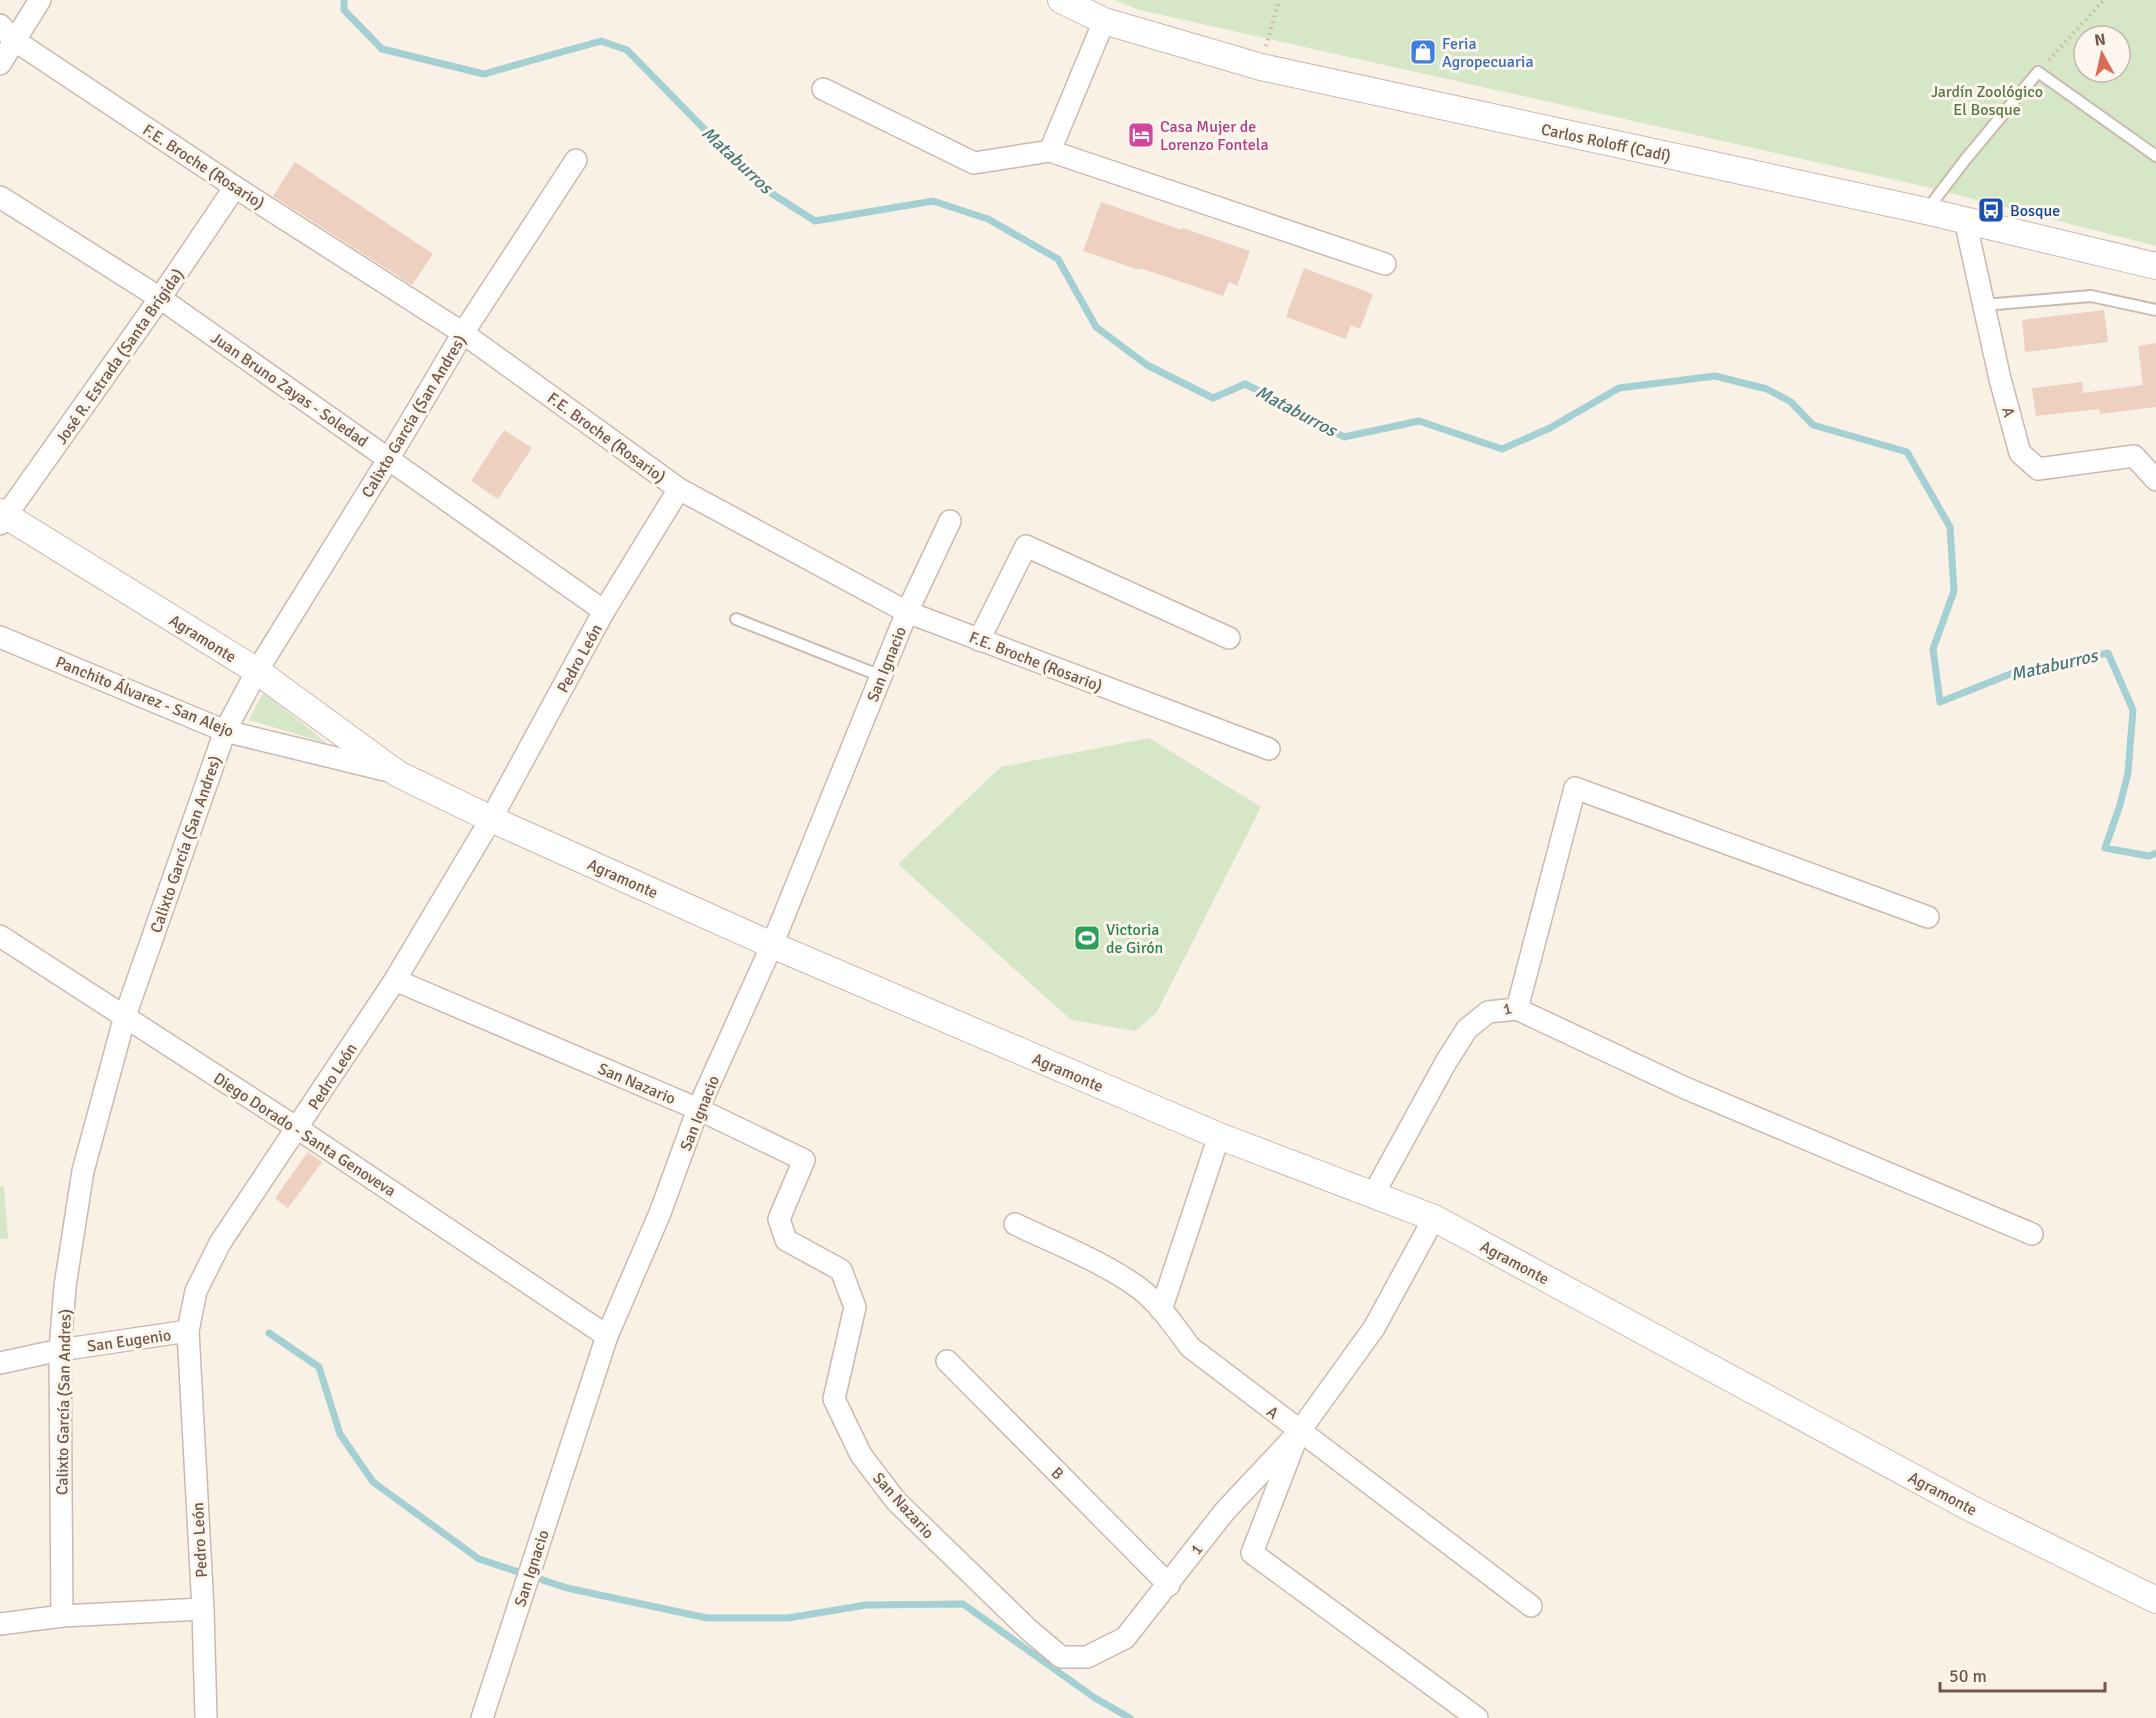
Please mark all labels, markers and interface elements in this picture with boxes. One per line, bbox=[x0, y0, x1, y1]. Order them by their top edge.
north arrow bbox=[2072, 24, 2132, 84]
text: N bbox=[2093, 29, 2107, 51]
place label: Feria Agropecuaria bbox=[1442, 34, 1534, 72]
shop icon: Feria Agropecuaria bbox=[1408, 37, 1438, 67]
park label: Jardín Zoológico El Bosque bbox=[1931, 82, 2043, 120]
place label: Casa Mujer de Lorenzo Fontela bbox=[1160, 117, 1269, 155]
street label: Carlos Roloff (Cadí) bbox=[1539, 119, 1672, 166]
street label: F.E. Broche (Rosario) bbox=[139, 120, 268, 214]
hotel icon: Casa Mujer de Lorenzo Fontela bbox=[1126, 120, 1156, 150]
water label: Mataburros bbox=[697, 122, 778, 200]
bus stop icon: Bosque bbox=[1976, 195, 2006, 225]
place label: Bosque bbox=[2010, 201, 2060, 221]
street label: José R. Estrada (Santa Brígida) bbox=[51, 265, 188, 448]
street label: Juan Bruno Zayas - Soledad bbox=[207, 328, 372, 452]
street label: Calixto García (San Andres) bbox=[357, 332, 470, 502]
water label: Mataburros bbox=[1252, 381, 1342, 442]
street label: F.E. Broche (Rosario) bbox=[543, 388, 669, 487]
street label: A bbox=[1997, 405, 2019, 420]
street label: Agramonte bbox=[165, 610, 240, 667]
street label: Pedro León bbox=[553, 621, 607, 696]
street label: San Ignacio bbox=[863, 624, 911, 705]
street label: F.E. Broche (Rosario) bbox=[966, 627, 1105, 697]
water label: Mataburros bbox=[2008, 644, 2102, 686]
street label: Panchito Álvarez - San Alejo bbox=[53, 652, 237, 742]
street label: Calixto García (San Andres) bbox=[146, 753, 226, 936]
street label: Agramonte bbox=[584, 854, 661, 903]
place label: Victoria de Girón bbox=[1106, 920, 1163, 958]
sports icon: Victoria de Girón bbox=[1072, 923, 1102, 953]
street label: 1 bbox=[1501, 998, 1514, 1020]
street label: Pedro León bbox=[304, 1039, 362, 1114]
street label: Agramonte bbox=[1029, 1049, 1106, 1097]
street label: San Nazario bbox=[595, 1059, 678, 1109]
street label: Diego Dorado - Santa Genoveva bbox=[210, 1068, 399, 1201]
street label: San Ignacio bbox=[676, 1073, 724, 1154]
street label: Agramonte bbox=[1477, 1236, 1552, 1289]
street label: Calixto García (San Andres) bbox=[52, 1309, 76, 1495]
street label: San Eugenio bbox=[86, 1325, 172, 1357]
street label: A bbox=[1262, 1402, 1283, 1424]
street label: B bbox=[1047, 1463, 1068, 1484]
street label: Agramonte bbox=[1905, 1467, 1980, 1520]
street label: San Nazario bbox=[868, 1468, 938, 1543]
street label: Pedro León bbox=[188, 1502, 212, 1578]
street label: San Ignacio bbox=[510, 1527, 554, 1609]
street label: 1 bbox=[1186, 1540, 1207, 1559]
scale bar bbox=[1940, 1655, 2105, 1693]
text: 50 m bbox=[1949, 1665, 1987, 1687]

